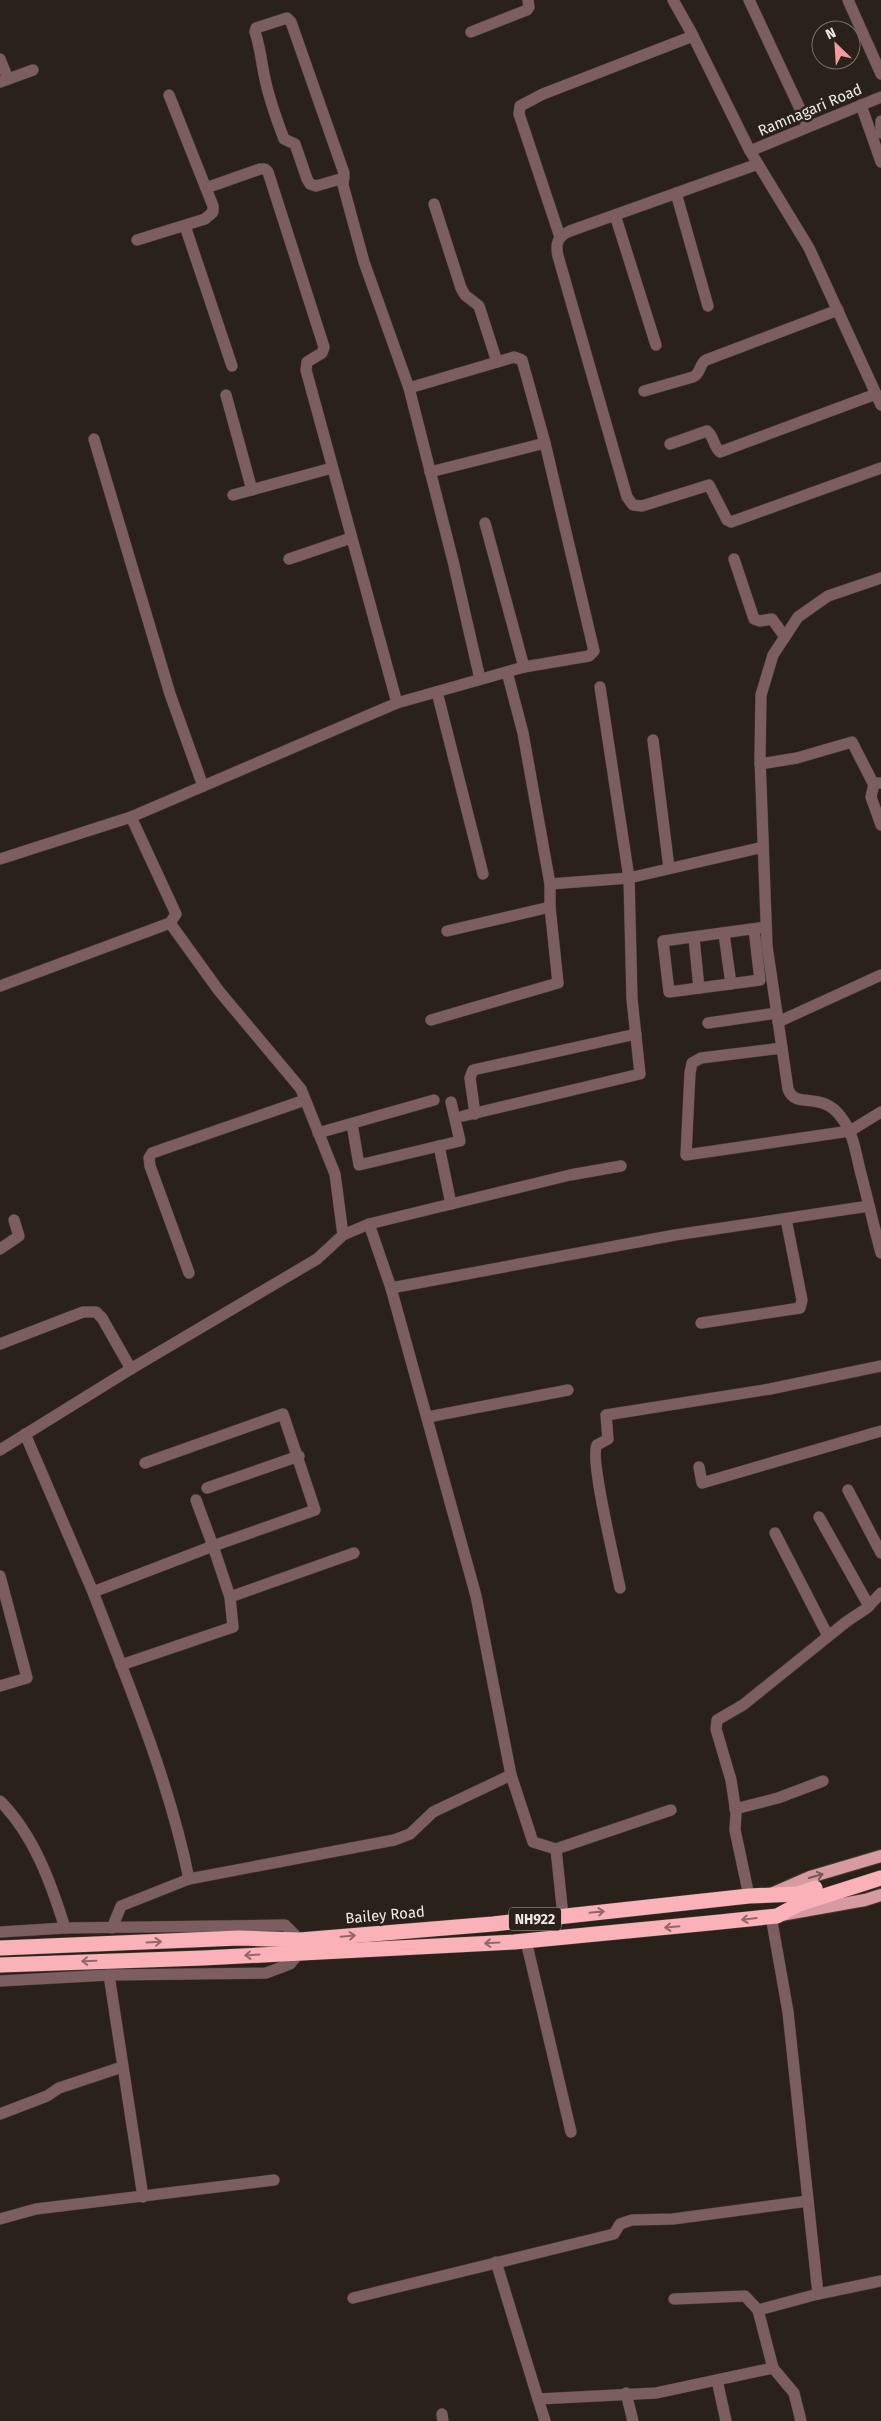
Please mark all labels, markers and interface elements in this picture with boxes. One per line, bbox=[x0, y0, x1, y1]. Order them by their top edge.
north arrow bbox=[811, 20, 861, 70]
text: N bbox=[823, 24, 839, 43]
street label: Ramnagari Road bbox=[755, 80, 865, 140]
one-way arrow bbox=[807, 1870, 823, 1880]
street label: Bailey Road bbox=[344, 1903, 426, 1927]
one-way arrow bbox=[589, 1907, 605, 1917]
road number: NH922 bbox=[509, 1908, 561, 1930]
one-way arrow bbox=[741, 1914, 757, 1924]
one-way arrow bbox=[664, 1922, 680, 1932]
one-way arrow bbox=[340, 1931, 356, 1940]
one-way arrow bbox=[145, 1938, 161, 1947]
one-way arrow bbox=[485, 1939, 501, 1948]
one-way arrow bbox=[244, 1951, 260, 1960]
one-way arrow bbox=[82, 1957, 98, 1966]

